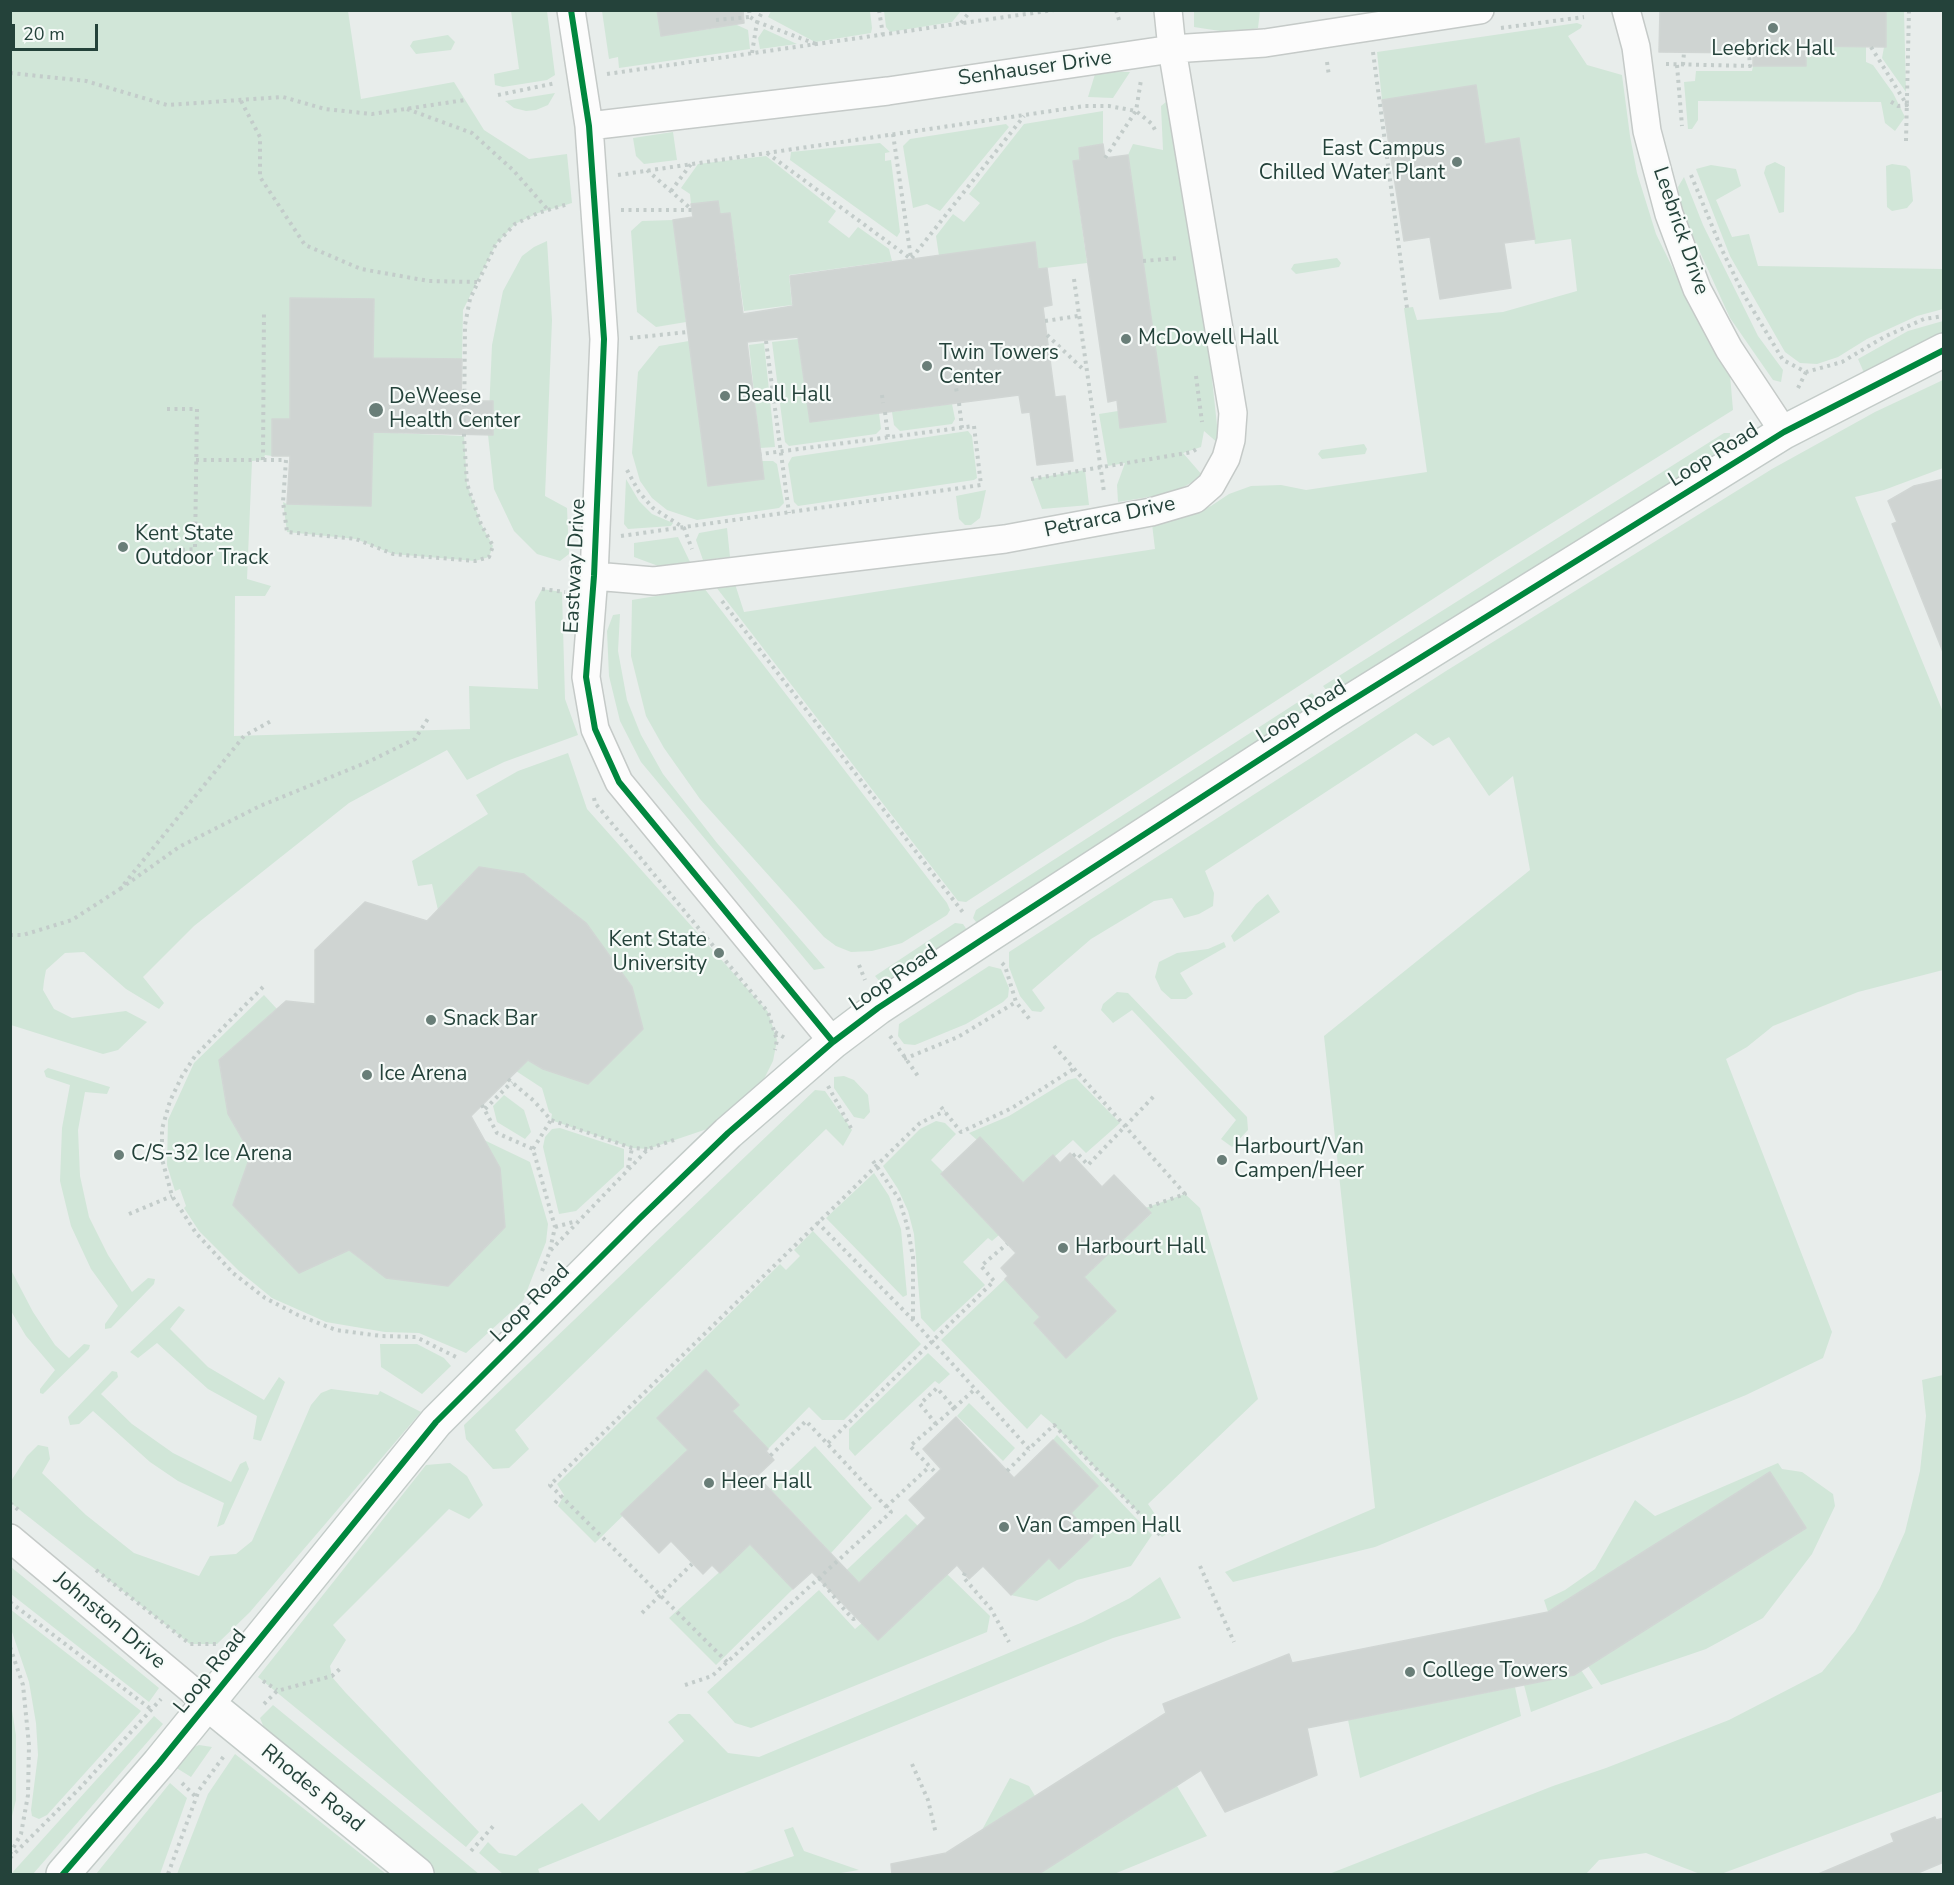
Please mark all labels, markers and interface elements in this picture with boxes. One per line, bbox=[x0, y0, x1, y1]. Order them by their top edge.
scale bar bbox=[15, 12, 100, 50]
marker: Leebrick Hall bbox=[1766, 21, 1780, 35]
text: 20 m bbox=[23, 22, 65, 46]
place label: Leebrick Hall bbox=[1711, 37, 1835, 63]
street label: Senhauser Drive bbox=[957, 46, 1113, 92]
place label: East Campus Chilled Water Plant bbox=[1259, 137, 1445, 187]
marker: East Campus Chilled Water Plant bbox=[1450, 155, 1464, 169]
street label: Leebrick Drive bbox=[1646, 164, 1714, 298]
place label: McDowell Hall bbox=[1138, 326, 1279, 352]
marker: McDowell Hall bbox=[1119, 332, 1133, 346]
place label: Twin Towers Center bbox=[939, 341, 1059, 391]
marker: Twin Towers Center bbox=[920, 359, 934, 373]
place label: Beall Hall bbox=[737, 383, 831, 409]
place label: DeWeese Health Center bbox=[389, 385, 520, 435]
marker: Beall Hall bbox=[718, 389, 732, 403]
marker: DeWeese Health Center bbox=[367, 401, 385, 419]
street label: Loop Road bbox=[1664, 419, 1764, 493]
street label: Petrarca Drive bbox=[1042, 492, 1178, 544]
street label: Eastway Drive bbox=[560, 498, 592, 634]
place label: Kent State Outdoor Track bbox=[135, 522, 268, 572]
marker: Kent State Outdoor Track bbox=[116, 540, 130, 554]
street label: Loop Road bbox=[1252, 676, 1352, 750]
place label: Kent State University bbox=[608, 928, 707, 978]
street label: Loop Road bbox=[845, 940, 943, 1018]
marker: Kent State University bbox=[712, 946, 726, 960]
place label: Snack Bar bbox=[443, 1007, 537, 1033]
marker: Snack Bar bbox=[424, 1013, 438, 1027]
place label: Ice Arena bbox=[379, 1062, 467, 1088]
marker: Ice Arena bbox=[360, 1068, 374, 1082]
place label: Harbourt/Van Campen/Heer bbox=[1234, 1135, 1364, 1185]
place label: C/S-32 Ice Arena bbox=[131, 1142, 292, 1168]
marker: C/S-32 Ice Arena bbox=[112, 1148, 126, 1162]
marker: Harbourt/Van Campen/Heer bbox=[1215, 1153, 1229, 1167]
place label: Harbourt Hall bbox=[1075, 1235, 1206, 1261]
marker: Harbourt Hall bbox=[1056, 1241, 1070, 1255]
street label: Loop Road bbox=[486, 1259, 576, 1349]
place label: Heer Hall bbox=[721, 1470, 812, 1496]
marker: Heer Hall bbox=[702, 1476, 716, 1490]
place label: Van Campen Hall bbox=[1016, 1514, 1181, 1540]
marker: Van Campen Hall bbox=[997, 1520, 1011, 1534]
street label: Johnston Drive bbox=[48, 1567, 170, 1675]
street label: Loop Road bbox=[169, 1625, 253, 1719]
place label: College Towers bbox=[1422, 1659, 1568, 1685]
marker: College Towers bbox=[1403, 1665, 1417, 1679]
street label: Rhodes Road bbox=[255, 1740, 369, 1838]

